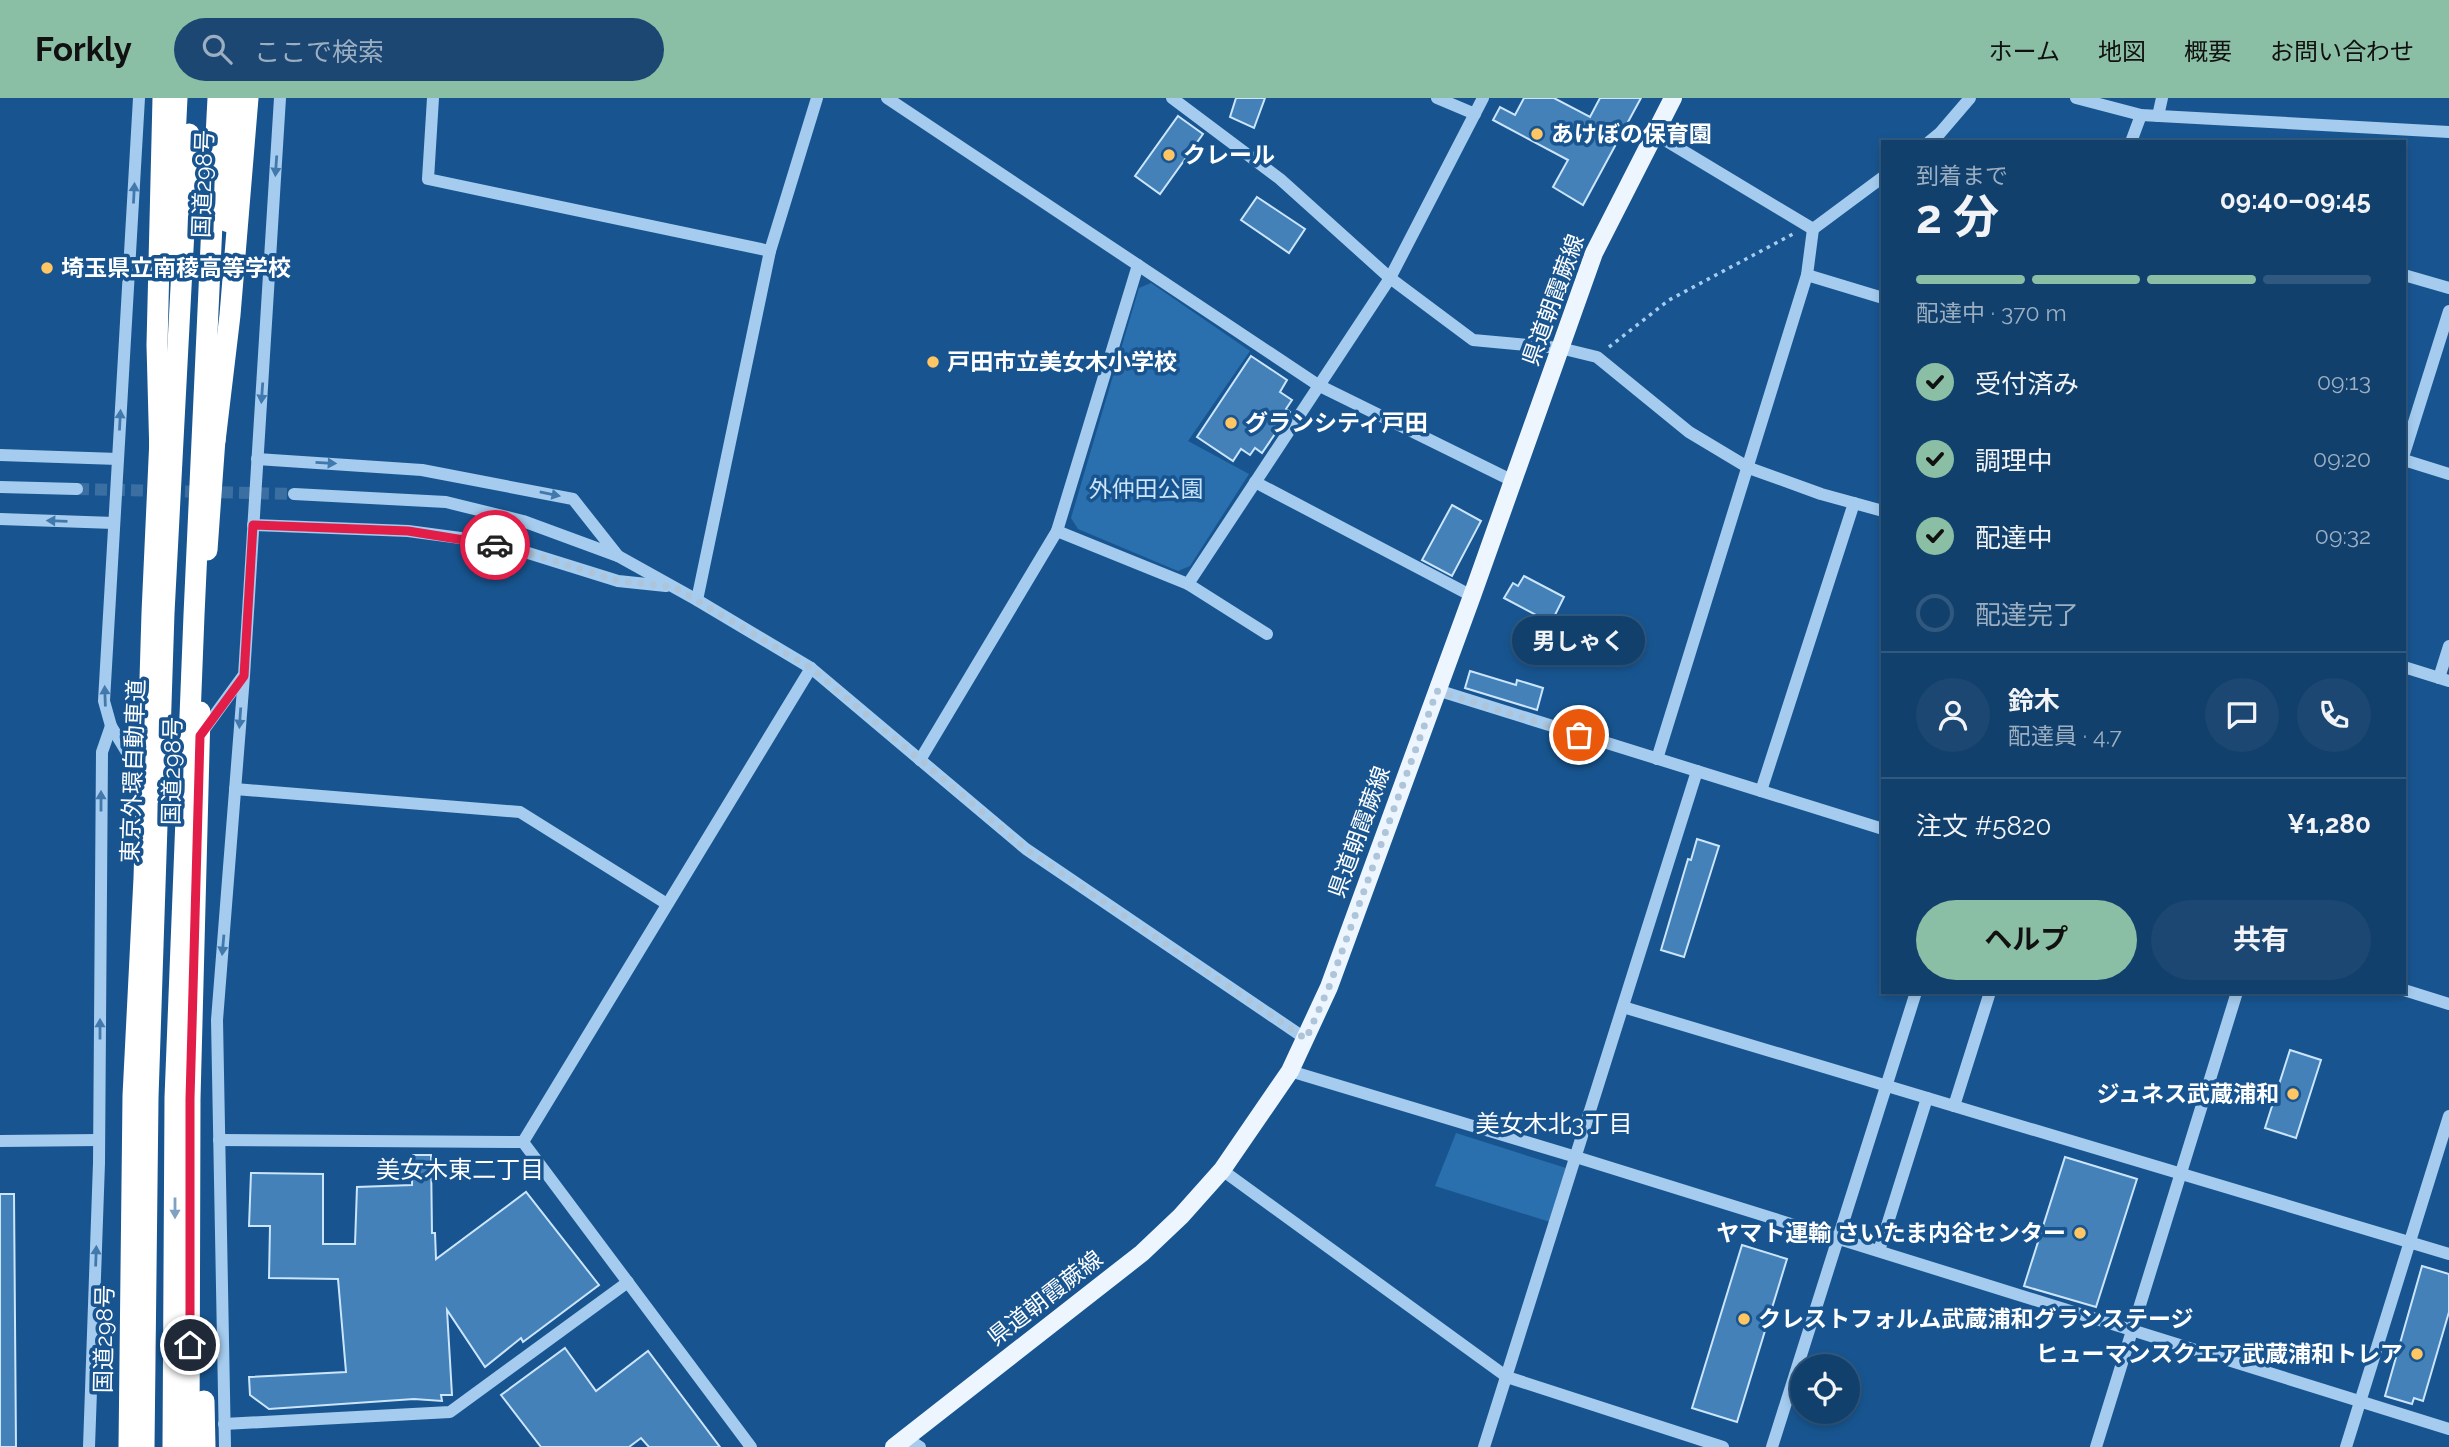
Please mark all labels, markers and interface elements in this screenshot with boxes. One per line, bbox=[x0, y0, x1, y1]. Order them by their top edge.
search box bbox=[174, 18, 664, 81]
text: Forkly bbox=[35, 30, 132, 69]
icon: search bbox=[198, 30, 236, 68]
text: ここで検索 bbox=[254, 37, 384, 67]
text: ホーム bbox=[1989, 37, 2060, 66]
text: 地図 bbox=[2098, 37, 2146, 66]
text: 概要 bbox=[2184, 37, 2232, 66]
text: お問い合わせ bbox=[2270, 37, 2414, 66]
place label: あけぼの保育園 bbox=[1551, 120, 1712, 147]
marker: あけぼの保育園 bbox=[1529, 126, 1545, 142]
street label: 国道298号 bbox=[187, 129, 218, 238]
place label: クレール bbox=[1183, 141, 1275, 168]
marker: クレール bbox=[1161, 147, 1177, 163]
one-way arrow bbox=[270, 155, 281, 177]
text: 到着まで bbox=[1916, 162, 2008, 189]
one-way arrow bbox=[129, 181, 140, 203]
text: 09:40–09:45 bbox=[2220, 185, 2371, 215]
text: 2 分 bbox=[1916, 190, 1999, 244]
street label: 県道朝霞蕨線 bbox=[1516, 230, 1589, 369]
place label: 埼玉県立南稜高等学校 bbox=[61, 254, 291, 281]
marker: 埼玉県立南稜高等学校 bbox=[39, 260, 55, 276]
text: 配達中 · 370 m bbox=[1916, 299, 2067, 326]
place label: 戸田市立美女木小学校 bbox=[947, 348, 1177, 375]
marker: 戸田市立美女木小学校 bbox=[925, 354, 941, 370]
icon: check bbox=[1916, 363, 1954, 401]
text: 09:13 bbox=[2317, 368, 2371, 395]
text: 受付済み bbox=[1975, 369, 2079, 399]
one-way arrow bbox=[256, 382, 267, 404]
one-way arrow bbox=[115, 408, 126, 430]
place label: グランシティ戸田 bbox=[1245, 409, 1428, 436]
marker: グランシティ戸田 bbox=[1223, 415, 1239, 431]
icon: check bbox=[1916, 440, 1954, 478]
text: 09:20 bbox=[2313, 445, 2371, 472]
text: 調理中 bbox=[1975, 446, 2053, 476]
one-way arrow bbox=[315, 457, 337, 468]
park label: 外仲田公園 bbox=[1089, 475, 1204, 502]
one-way arrow bbox=[539, 489, 561, 500]
courier bbox=[460, 510, 530, 580]
one-way arrow bbox=[46, 516, 68, 527]
icon: check bbox=[1916, 517, 1954, 555]
text: 09:32 bbox=[2315, 522, 2371, 549]
text: 配達中 bbox=[1975, 523, 2053, 553]
icon: car bbox=[476, 526, 514, 564]
text: 配達完了 bbox=[1975, 600, 2079, 630]
callout: 男しゃく bbox=[1512, 616, 1646, 665]
text: 男しゃく bbox=[1533, 627, 1625, 654]
button: person bbox=[1916, 678, 1990, 752]
button: chat bbox=[2205, 678, 2279, 752]
button: phone bbox=[2297, 678, 2371, 752]
street label: 東京外環自動車道 bbox=[116, 679, 149, 863]
one-way arrow bbox=[100, 684, 111, 706]
text: 鈴木 bbox=[2008, 686, 2060, 716]
pin bbox=[1549, 705, 1609, 765]
one-way arrow bbox=[234, 707, 245, 729]
icon: bag bbox=[1560, 716, 1598, 754]
street label: 国道298号 bbox=[157, 717, 186, 825]
text: 配達員 · 4.7 bbox=[2008, 722, 2122, 749]
street label: 県道朝霞蕨線 bbox=[1322, 762, 1395, 901]
one-way arrow bbox=[96, 790, 107, 812]
text: ¥1,280 bbox=[2287, 809, 2371, 839]
text: 注文 #5820 bbox=[1916, 811, 2051, 841]
button: ヘルプ bbox=[1916, 900, 2137, 980]
button: 共有 bbox=[2151, 900, 2371, 980]
one-way arrow bbox=[217, 934, 228, 956]
one-way arrow bbox=[94, 1018, 106, 1040]
place label: ジュネス武蔵浦和 bbox=[2097, 1080, 2279, 1107]
marker: ジュネス武蔵浦和 bbox=[2285, 1086, 2301, 1102]
district label: 美女木北3丁目 bbox=[1476, 1109, 1632, 1138]
district label: 美女木東二丁目 bbox=[376, 1155, 544, 1184]
one-way arrow bbox=[169, 1198, 180, 1220]
place label: ヤマト運輸 さいたま内谷センター bbox=[1716, 1219, 2066, 1246]
marker: ヤマト運輸 さいたま内谷センター bbox=[2072, 1225, 2088, 1241]
street label: 県道朝霞蕨線 bbox=[982, 1244, 1107, 1351]
one-way arrow bbox=[90, 1245, 101, 1267]
street label: 国道298号 bbox=[89, 1285, 118, 1393]
place label: クレストフォルム武蔵浦和グランステージ bbox=[1758, 1305, 2194, 1332]
marker: クレストフォルム武蔵浦和グランステージ bbox=[1736, 1311, 1752, 1327]
pin bbox=[160, 1315, 220, 1375]
icon: home bbox=[171, 1326, 209, 1364]
place label: ヒューマンスクエア武蔵浦和トレア bbox=[2035, 1340, 2403, 1367]
marker: ヒューマンスクエア武蔵浦和トレア bbox=[2409, 1346, 2425, 1362]
map controls bbox=[1790, 1354, 1860, 1424]
button: locate bbox=[1790, 1354, 1860, 1424]

